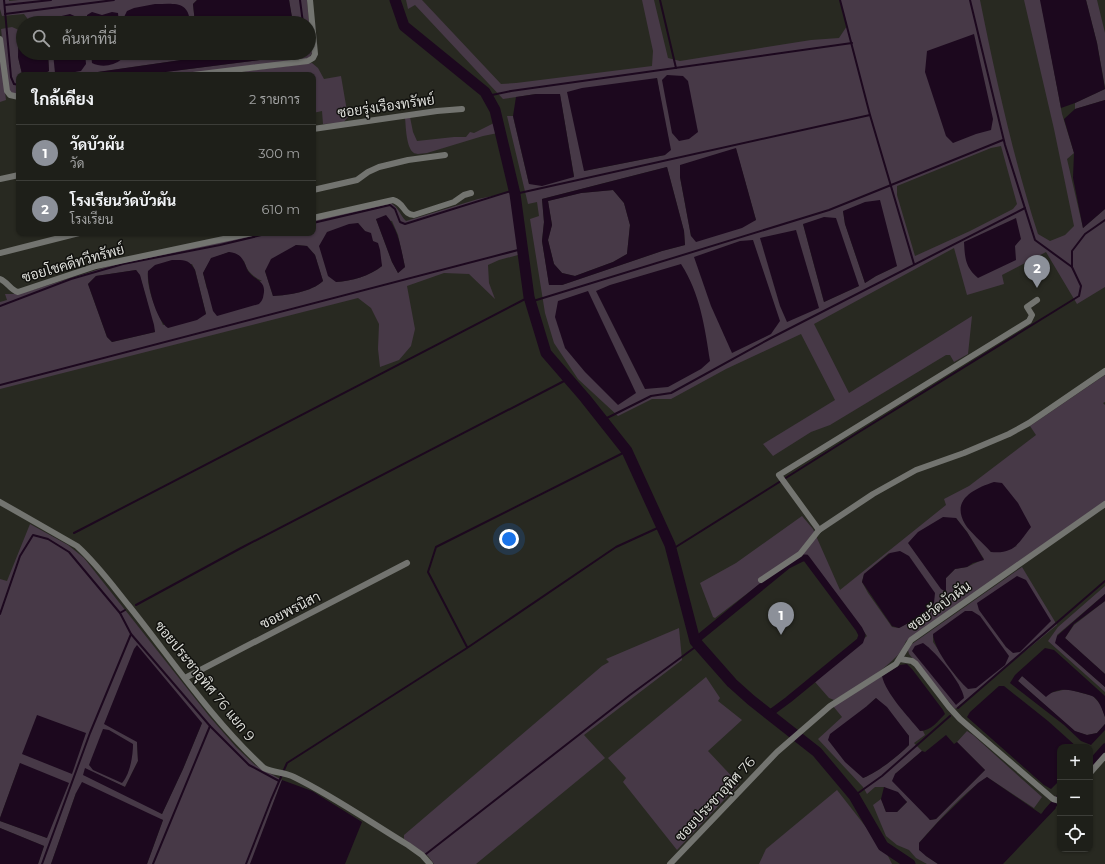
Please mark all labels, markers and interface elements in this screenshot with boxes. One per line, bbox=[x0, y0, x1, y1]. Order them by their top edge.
search box bbox=[16, 16, 316, 60]
icon: search bbox=[30, 27, 52, 49]
text: ค้นหาที่นี่ bbox=[62, 29, 117, 48]
text: ใกล้เคียง bbox=[32, 89, 94, 109]
street label: ซอยรุ่งเรืองทรัพย์ bbox=[336, 90, 436, 123]
text: 2 รายการ bbox=[249, 91, 300, 107]
text: วัดบัวผัน bbox=[70, 135, 125, 154]
text: 1 bbox=[42, 145, 48, 161]
text: 300 m bbox=[258, 145, 300, 161]
text: วัด bbox=[70, 155, 84, 171]
text: โรงเรียนวัดบัวผัน bbox=[70, 191, 176, 210]
text: 2 bbox=[41, 201, 49, 217]
text: 610 m bbox=[262, 201, 300, 217]
text: โรงเรียน bbox=[70, 211, 113, 227]
street label: ซอยโชคดีทวีทรัพย์ bbox=[20, 240, 126, 286]
pin: 2 bbox=[1024, 255, 1050, 288]
your location bbox=[499, 529, 519, 549]
street label: ซอยวัดบัวผัน bbox=[904, 577, 974, 635]
street label: ซอยพรนิสา bbox=[257, 587, 323, 633]
pin: 1 bbox=[768, 602, 794, 635]
street label: ซอยประชาอุทิศ 76 แยก 9 bbox=[150, 617, 259, 745]
map controls bbox=[1057, 744, 1093, 852]
button: + bbox=[1057, 744, 1093, 780]
street label: ซอยประชาอุทิศ 76 bbox=[671, 752, 760, 846]
button: − bbox=[1057, 780, 1093, 816]
button: locate bbox=[1057, 816, 1093, 852]

